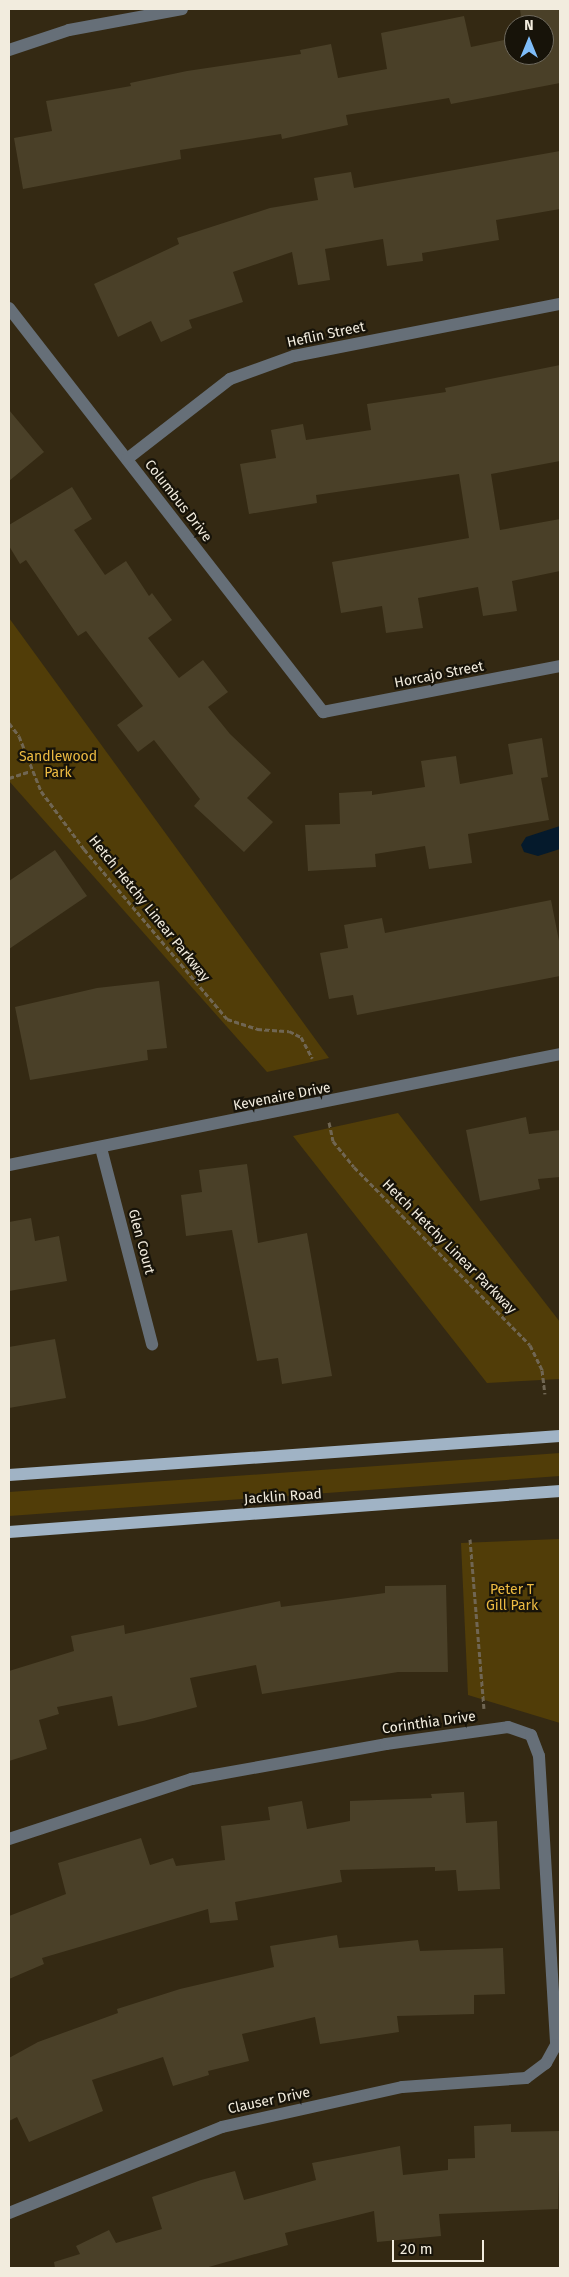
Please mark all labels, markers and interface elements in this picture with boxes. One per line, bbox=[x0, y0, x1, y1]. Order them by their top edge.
north arrow bbox=[504, 15, 554, 65]
text: N bbox=[524, 17, 534, 34]
street label: Heflin Street bbox=[285, 319, 367, 351]
street label: Columbus Drive bbox=[141, 457, 215, 545]
street label: Horcajo Street bbox=[393, 658, 485, 692]
park label: Sandlewood Park bbox=[19, 749, 97, 782]
street label: Hetch Hetchy Linear Parkway bbox=[85, 833, 213, 985]
street label: Kevenaire Drive bbox=[232, 1079, 332, 1115]
street label: Hetch Hetchy Linear Parkway bbox=[378, 1176, 520, 1318]
street label: Glen Court bbox=[124, 1208, 158, 1276]
street label: Jacklin Road bbox=[244, 1486, 322, 1508]
park label: Peter T Gill Park bbox=[486, 1582, 538, 1614]
street label: Corinthia Drive bbox=[381, 1708, 477, 1738]
street label: Clauser Drive bbox=[226, 2084, 312, 2118]
scale bar bbox=[394, 2230, 486, 2262]
text: 20 m bbox=[400, 2240, 433, 2258]

